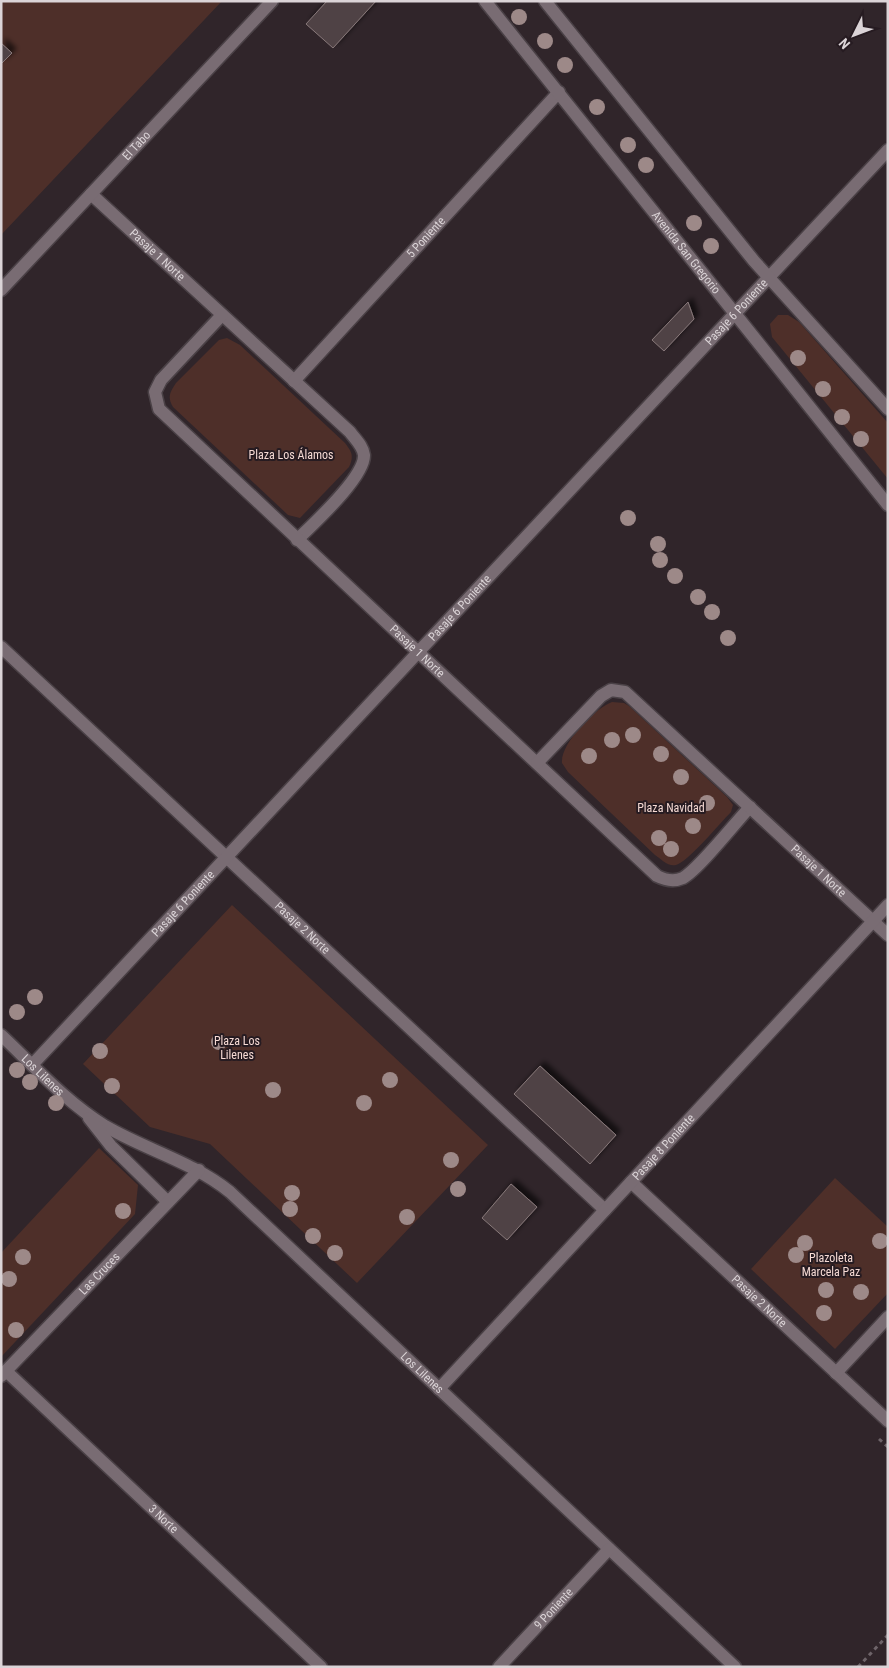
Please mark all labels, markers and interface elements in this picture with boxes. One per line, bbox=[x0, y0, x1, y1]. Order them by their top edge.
north arrow bbox=[829, 10, 879, 60]
text: N bbox=[836, 35, 853, 52]
street label: El Tabo bbox=[120, 128, 153, 163]
street label: Avenida San Gregorio bbox=[649, 208, 723, 297]
street label: 5 Poniente bbox=[404, 214, 448, 261]
street label: Pasaje 1 Norte bbox=[127, 226, 188, 284]
street label: Pasaje 6 Poniente bbox=[702, 276, 771, 348]
park label: Plaza Los Álamos bbox=[249, 447, 333, 462]
street label: Pasaje 6 Poniente bbox=[425, 572, 494, 644]
street label: Pasaje 1 Norte bbox=[387, 622, 448, 680]
park label: Plaza Navidad bbox=[637, 801, 705, 815]
street label: Pasaje 1 Norte bbox=[788, 842, 849, 900]
street label: Pasaje 6 Poniente bbox=[149, 867, 217, 939]
street label: Pasaje 2 Norte bbox=[272, 899, 333, 957]
park label: Plaza Los Lilenes bbox=[214, 1034, 260, 1062]
street label: Los Lilenes bbox=[19, 1052, 67, 1099]
street label: Pasaje 8 Poniente bbox=[629, 1111, 698, 1183]
street label: Las Cruces bbox=[76, 1250, 123, 1297]
park label: Plazoleta Marcela Paz bbox=[802, 1251, 860, 1279]
street label: Pasaje 2 Norte bbox=[729, 1272, 790, 1330]
street label: Los Lilenes bbox=[398, 1349, 447, 1396]
street label: 3 Norte bbox=[146, 1502, 181, 1536]
street label: 9 Poniente bbox=[531, 1585, 576, 1632]

